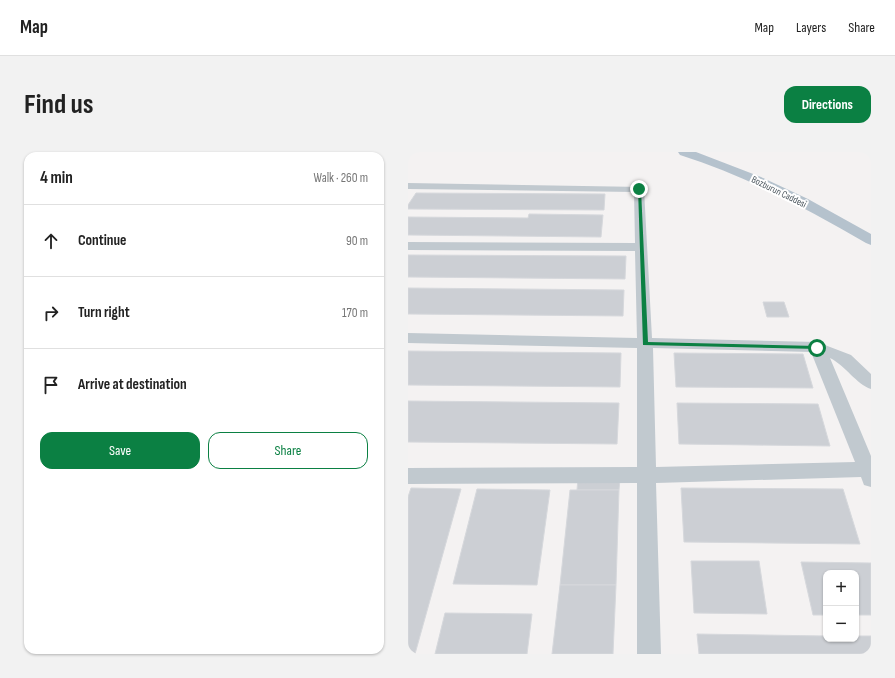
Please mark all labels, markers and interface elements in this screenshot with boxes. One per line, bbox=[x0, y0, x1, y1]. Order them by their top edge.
text: Map bbox=[20, 16, 48, 39]
text: Map bbox=[754, 19, 774, 36]
text: Layers bbox=[796, 19, 826, 36]
text: Share bbox=[848, 19, 875, 36]
button: Directions bbox=[784, 86, 871, 123]
text: Find us bbox=[24, 88, 93, 121]
text: 4 min bbox=[40, 168, 73, 188]
text: Walk · 260 m bbox=[314, 170, 368, 186]
street label: Bozburun Caddesi bbox=[750, 174, 809, 211]
route end bbox=[630, 180, 648, 198]
icon: ahead bbox=[40, 230, 62, 252]
text: Continue bbox=[78, 231, 127, 250]
text: 90 m bbox=[346, 233, 368, 249]
icon: right bbox=[40, 302, 62, 324]
text: Turn right bbox=[78, 303, 130, 322]
text: 170 m bbox=[342, 305, 368, 321]
route start bbox=[808, 339, 826, 357]
icon: arrive bbox=[40, 374, 62, 396]
text: Arrive at destination bbox=[78, 375, 187, 394]
button: Save bbox=[40, 432, 200, 469]
button: Share bbox=[208, 432, 368, 469]
map controls bbox=[823, 570, 859, 642]
button: + bbox=[823, 570, 859, 606]
button: − bbox=[823, 606, 859, 642]

